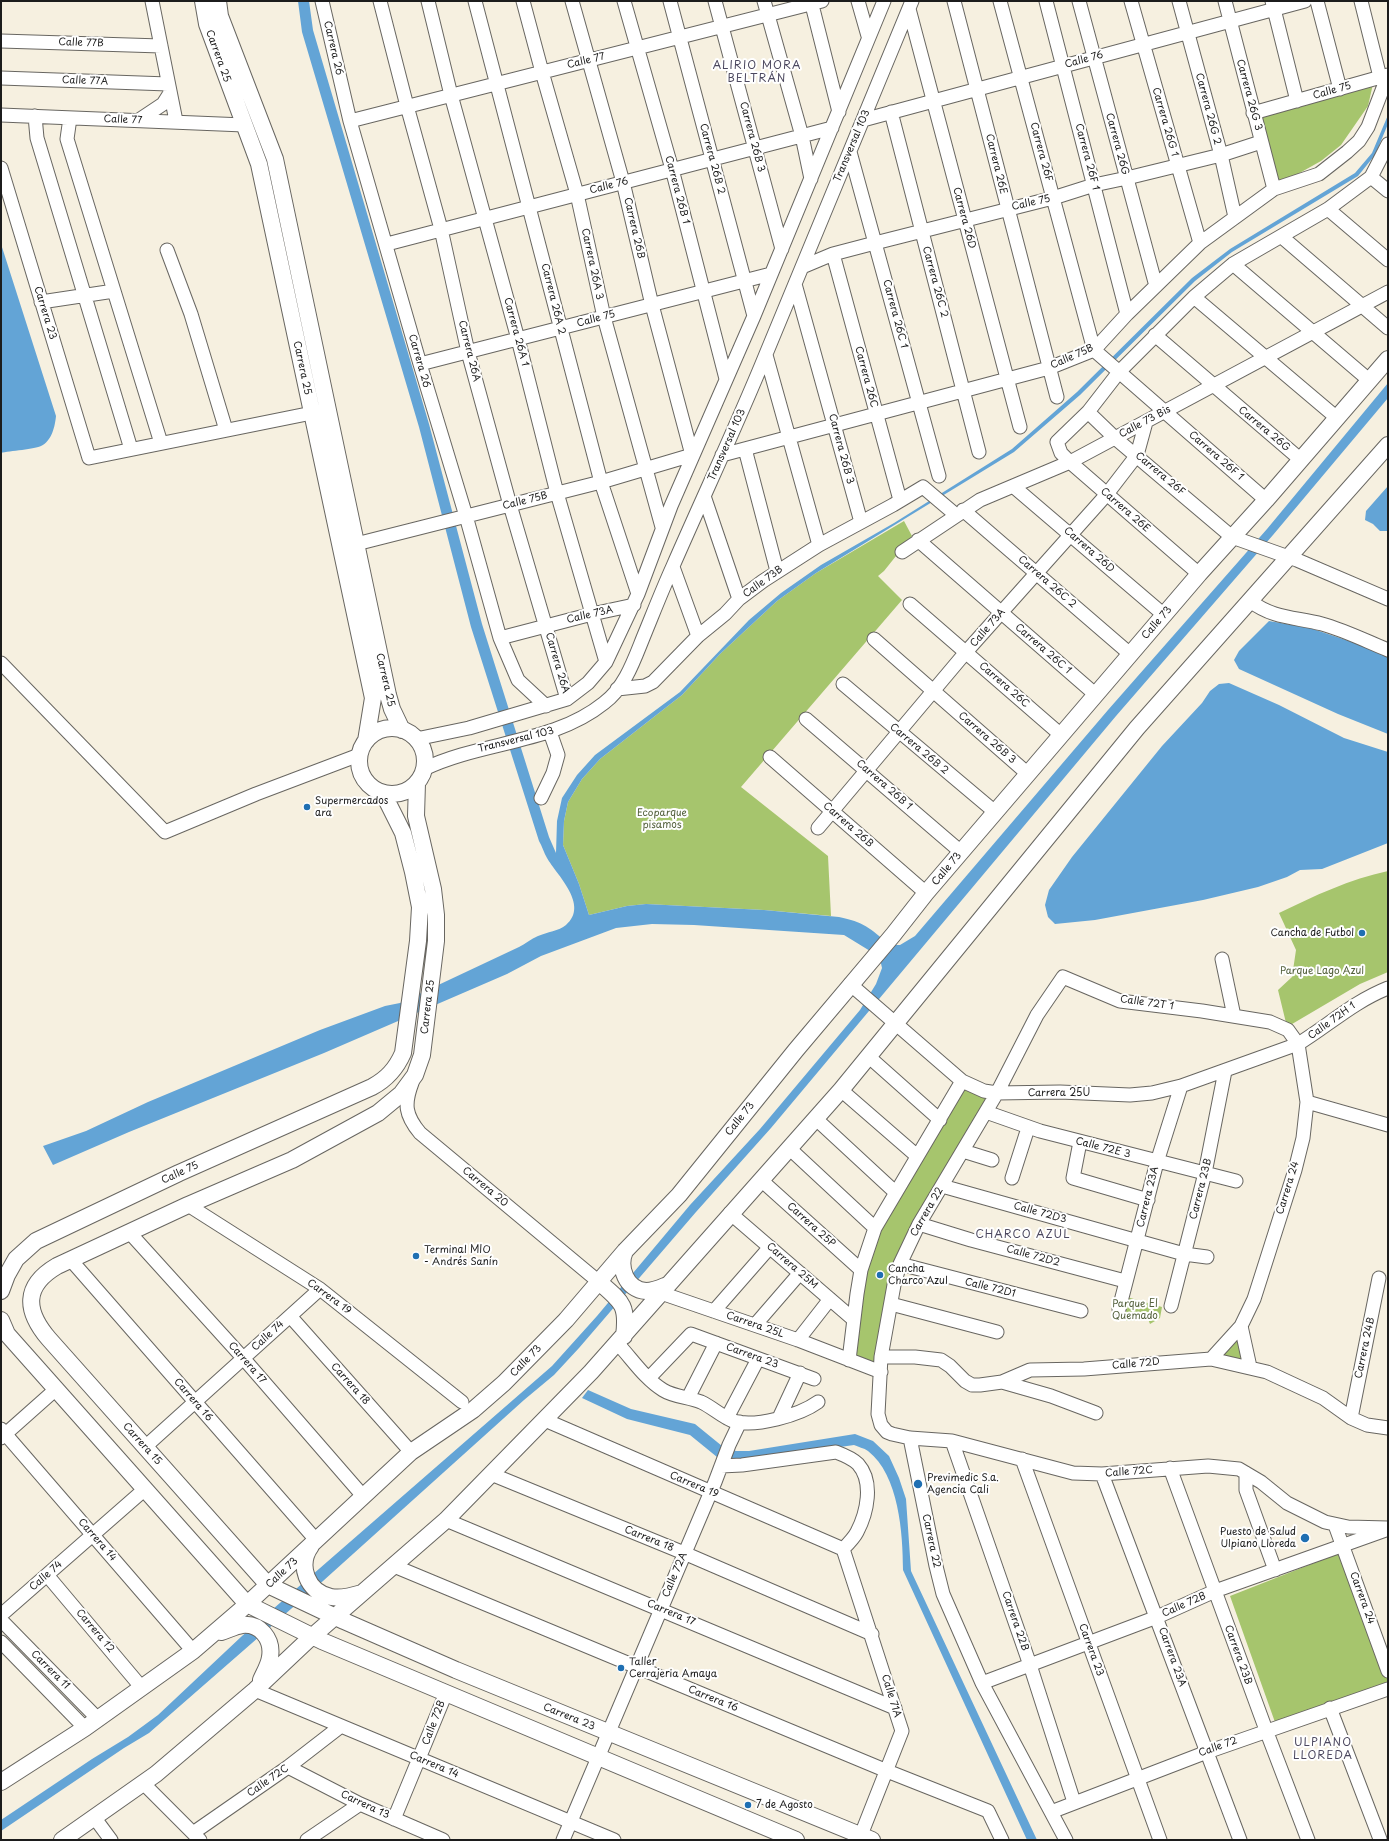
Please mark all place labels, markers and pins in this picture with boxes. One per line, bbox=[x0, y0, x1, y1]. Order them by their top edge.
place label: Supermercados ara bbox=[315, 795, 388, 818]
marker: Supermercados ara bbox=[302, 802, 312, 812]
place label: Cancha de Futbol bbox=[1271, 927, 1354, 939]
marker: Cancha de Futbol bbox=[1357, 928, 1367, 938]
place label: Terminal MIO - Andrés Sanín bbox=[424, 1244, 498, 1268]
marker: Terminal MIO - Andrés Sanín bbox=[411, 1251, 421, 1261]
place label: Cancha Charco Azul bbox=[888, 1263, 948, 1286]
marker: Cancha Charco Azul bbox=[875, 1270, 885, 1280]
place label: Previmedic S.a. Agencia Cali bbox=[927, 1472, 999, 1496]
marker: Previmedic S.a. Agencia Cali bbox=[912, 1478, 924, 1490]
place label: Puesto de Salud Ulpiano Lloreda bbox=[1220, 1526, 1296, 1550]
marker: Puesto de Salud Ulpiano Lloreda bbox=[1299, 1532, 1311, 1544]
place label: Taller Cerrajeria Amaya bbox=[629, 1656, 717, 1680]
marker: Taller Cerrajeria Amaya bbox=[616, 1663, 626, 1673]
place label: 7 de Agosto bbox=[756, 1799, 813, 1811]
marker: 7 de Agosto bbox=[743, 1800, 753, 1810]

